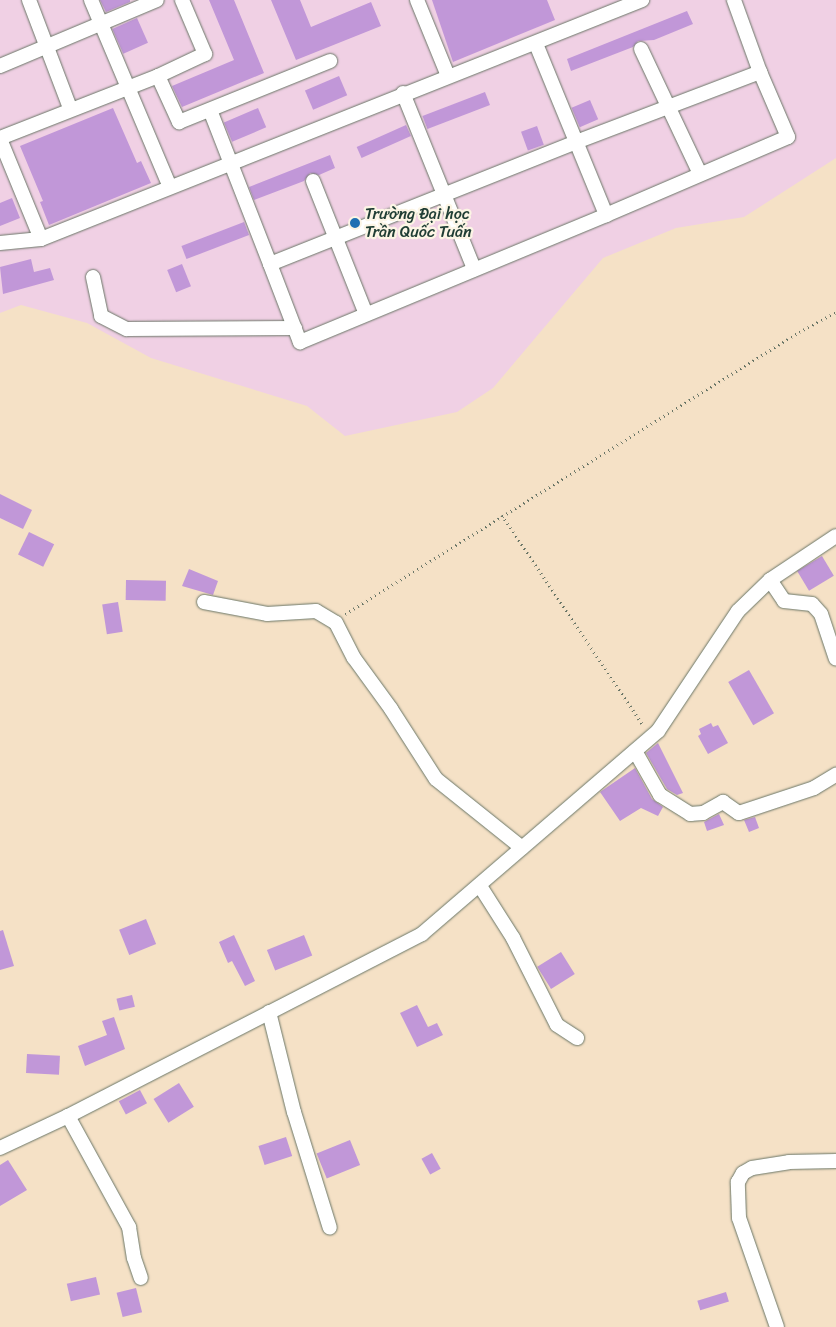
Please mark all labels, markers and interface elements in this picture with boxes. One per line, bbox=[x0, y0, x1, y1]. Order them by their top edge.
place label: Trường Đại học Trần Quốc Tuấn bbox=[365, 204, 472, 242]
marker: Trường Đại học Trần Quốc Tuấn bbox=[349, 217, 361, 229]

